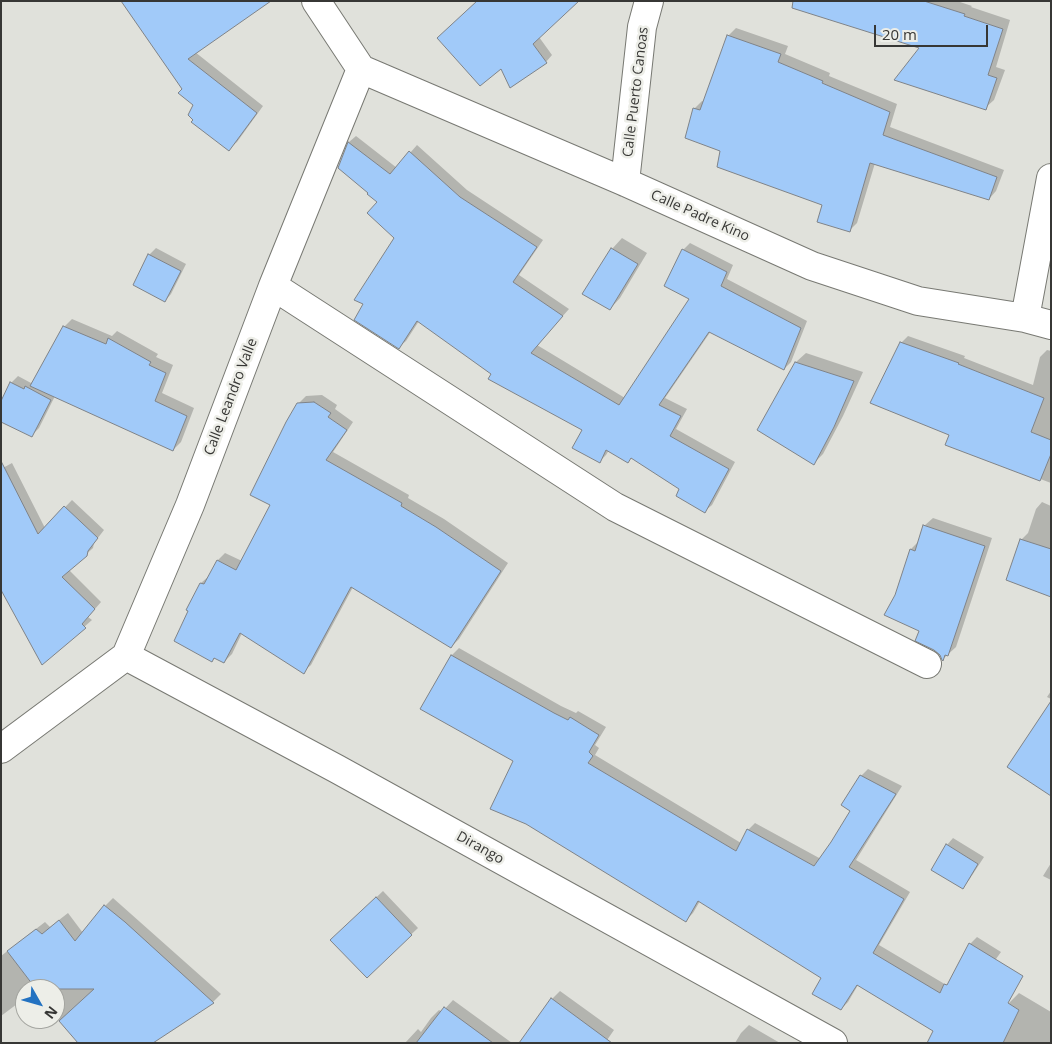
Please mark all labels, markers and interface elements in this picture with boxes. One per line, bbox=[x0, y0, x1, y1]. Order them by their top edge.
scale bar bbox=[877, 15, 991, 47]
text: 20 m bbox=[882, 24, 917, 44]
street label: Calle Puerto Canoas bbox=[620, 26, 652, 158]
street label: Calle Padre Kino bbox=[648, 187, 752, 245]
street label: Calle Leandro Valle bbox=[201, 336, 261, 458]
street label: Dirango bbox=[453, 828, 507, 868]
north arrow bbox=[15, 979, 65, 1029]
text: N bbox=[40, 1003, 62, 1023]

